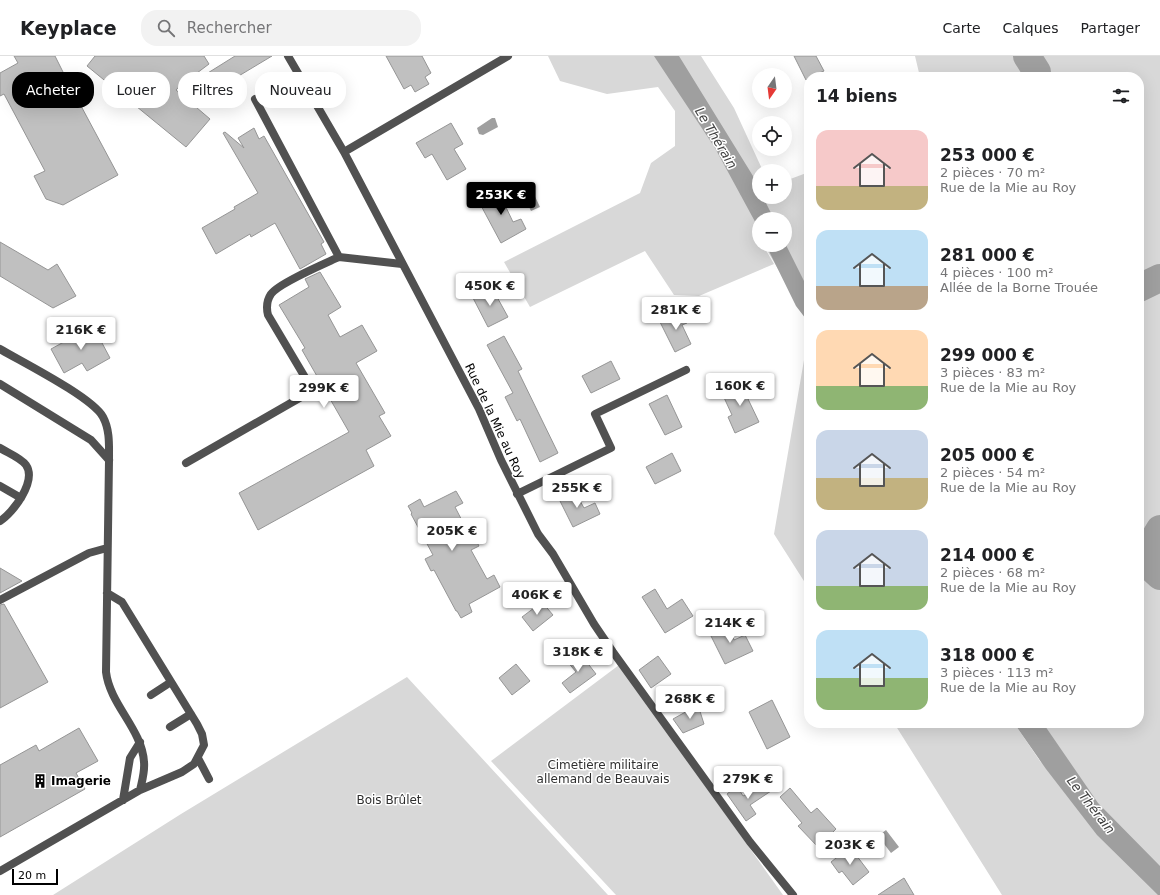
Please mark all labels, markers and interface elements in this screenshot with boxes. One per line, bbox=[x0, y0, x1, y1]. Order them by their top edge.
search box bbox=[141, 10, 421, 46]
text: Keyplace bbox=[20, 17, 117, 39]
icon: search bbox=[155, 17, 177, 39]
text: Rechercher bbox=[187, 19, 272, 37]
text: Carte bbox=[942, 20, 981, 36]
text: Calques bbox=[1003, 20, 1059, 36]
text: Partager bbox=[1081, 20, 1140, 36]
north arrow bbox=[752, 68, 792, 108]
map controls bbox=[752, 68, 792, 252]
chip: Acheter bbox=[12, 72, 94, 108]
chip: Louer bbox=[102, 72, 170, 108]
chip: Filtres bbox=[178, 72, 247, 108]
chip: Nouveau bbox=[255, 72, 346, 108]
icon: filters bbox=[1110, 85, 1132, 107]
text: 14 biens bbox=[816, 86, 897, 106]
water label: Le Thérain bbox=[692, 105, 740, 171]
button: locate bbox=[752, 116, 792, 156]
text: 253 000 € bbox=[940, 145, 1035, 165]
icon: home bbox=[848, 146, 896, 194]
button: + bbox=[752, 164, 792, 204]
text: 2 pièces · 70 m² bbox=[940, 165, 1045, 180]
text: Rue de la Mie au Roy bbox=[940, 180, 1076, 195]
pin: 253K € bbox=[468, 182, 534, 216]
text: 253K € bbox=[476, 187, 526, 202]
button: − bbox=[752, 212, 792, 252]
text: 281 000 € bbox=[940, 245, 1035, 265]
icon: home bbox=[848, 246, 896, 294]
text: 4 pièces · 100 m² bbox=[940, 265, 1053, 280]
pin: 450K € bbox=[457, 273, 523, 307]
text: 450K € bbox=[465, 278, 515, 293]
text: Allée de la Borne Trouée bbox=[940, 280, 1098, 295]
pin: 281K € bbox=[643, 297, 709, 331]
text: 281K € bbox=[651, 302, 701, 317]
pin: 216K € bbox=[48, 317, 114, 351]
text: 216K € bbox=[56, 322, 106, 337]
text: 299 000 € bbox=[940, 345, 1035, 365]
icon: home bbox=[848, 346, 896, 394]
street label: Rue de la Mie au Roy bbox=[462, 361, 528, 481]
text: 3 pièces · 83 m² bbox=[940, 365, 1045, 380]
pin: 160K € bbox=[707, 373, 773, 407]
pin: 299K € bbox=[291, 375, 357, 409]
text: 160K € bbox=[715, 378, 765, 393]
text: 299K € bbox=[299, 380, 349, 395]
text: Rue de la Mie au Roy bbox=[940, 380, 1076, 395]
text: 205 000 € bbox=[940, 445, 1035, 465]
icon: home bbox=[848, 446, 896, 494]
text: 2 pièces · 54 m² bbox=[940, 465, 1045, 480]
pin: 255K € bbox=[544, 475, 610, 509]
text: 255K € bbox=[552, 480, 602, 495]
text: Rue de la Mie au Roy bbox=[940, 480, 1076, 495]
pin: 205K € bbox=[419, 518, 485, 552]
text: 205K € bbox=[427, 523, 477, 538]
text: 214 000 € bbox=[940, 545, 1035, 565]
icon: home bbox=[848, 546, 896, 594]
text: 2 pièces · 68 m² bbox=[940, 565, 1045, 580]
text: Rue de la Mie au Roy bbox=[940, 580, 1076, 595]
pin: 406K € bbox=[504, 582, 570, 616]
text: 406K € bbox=[512, 587, 562, 602]
pin: 214K € bbox=[697, 610, 763, 644]
text: 214K € bbox=[705, 615, 755, 630]
pin: 318K € bbox=[545, 639, 611, 673]
text: 318K € bbox=[553, 644, 603, 659]
text: 318 000 € bbox=[940, 645, 1035, 665]
icon: home bbox=[848, 646, 896, 694]
text: 3 pièces · 113 m² bbox=[940, 665, 1053, 680]
text: Rue de la Mie au Roy bbox=[940, 680, 1076, 695]
pin: 268K € bbox=[657, 686, 723, 720]
text: 268K € bbox=[665, 691, 715, 706]
park label: Cimetière militaire allemand de Beauvais bbox=[537, 758, 669, 786]
pin: 279K € bbox=[715, 766, 781, 800]
text: 279K € bbox=[723, 771, 773, 786]
building icon: Imagerie bbox=[32, 773, 48, 789]
water label: Le Thérain bbox=[1064, 773, 1118, 837]
place label: Imagerie bbox=[51, 774, 111, 788]
park label: Bois Brûlet bbox=[356, 793, 422, 807]
pin: 203K € bbox=[817, 832, 883, 866]
text: 203K € bbox=[825, 837, 875, 852]
scale bar bbox=[12, 867, 58, 886]
text: 20 m bbox=[18, 869, 46, 882]

